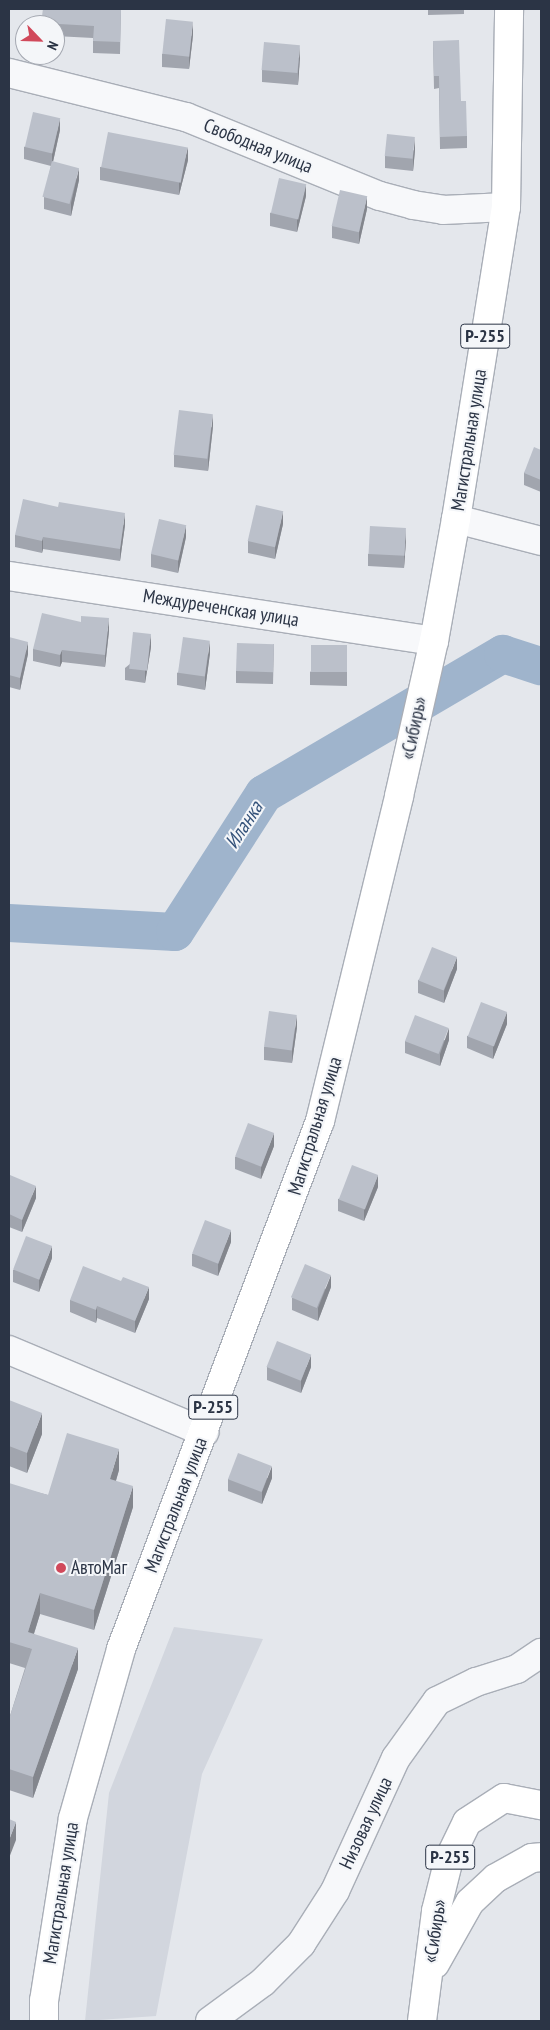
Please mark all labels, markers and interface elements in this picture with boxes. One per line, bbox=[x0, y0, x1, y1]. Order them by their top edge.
north arrow bbox=[15, 15, 65, 65]
text: N bbox=[43, 39, 63, 53]
street label: Свободная улица bbox=[200, 114, 316, 178]
road number: Р-255 bbox=[460, 321, 510, 352]
street label: Магистральная улица bbox=[447, 367, 491, 513]
street label: Междуреченская улица bbox=[141, 584, 301, 632]
street label: «Сибирь» bbox=[396, 694, 432, 762]
water label: Иланка bbox=[220, 797, 268, 853]
street label: Магистральная улица bbox=[283, 1054, 347, 1198]
road number: Р-255 bbox=[188, 1391, 238, 1422]
street label: Магистральная улица bbox=[140, 1434, 212, 1576]
place label: АвтоМаг bbox=[71, 1557, 127, 1579]
marker: АвтоМаг bbox=[55, 1562, 67, 1574]
street label: Низовая улица bbox=[335, 1773, 397, 1873]
street label: Магистральная улица bbox=[39, 1820, 83, 1966]
road number: Р-255 bbox=[425, 1841, 475, 1872]
street label: «Сибирь» bbox=[419, 1898, 451, 1964]

